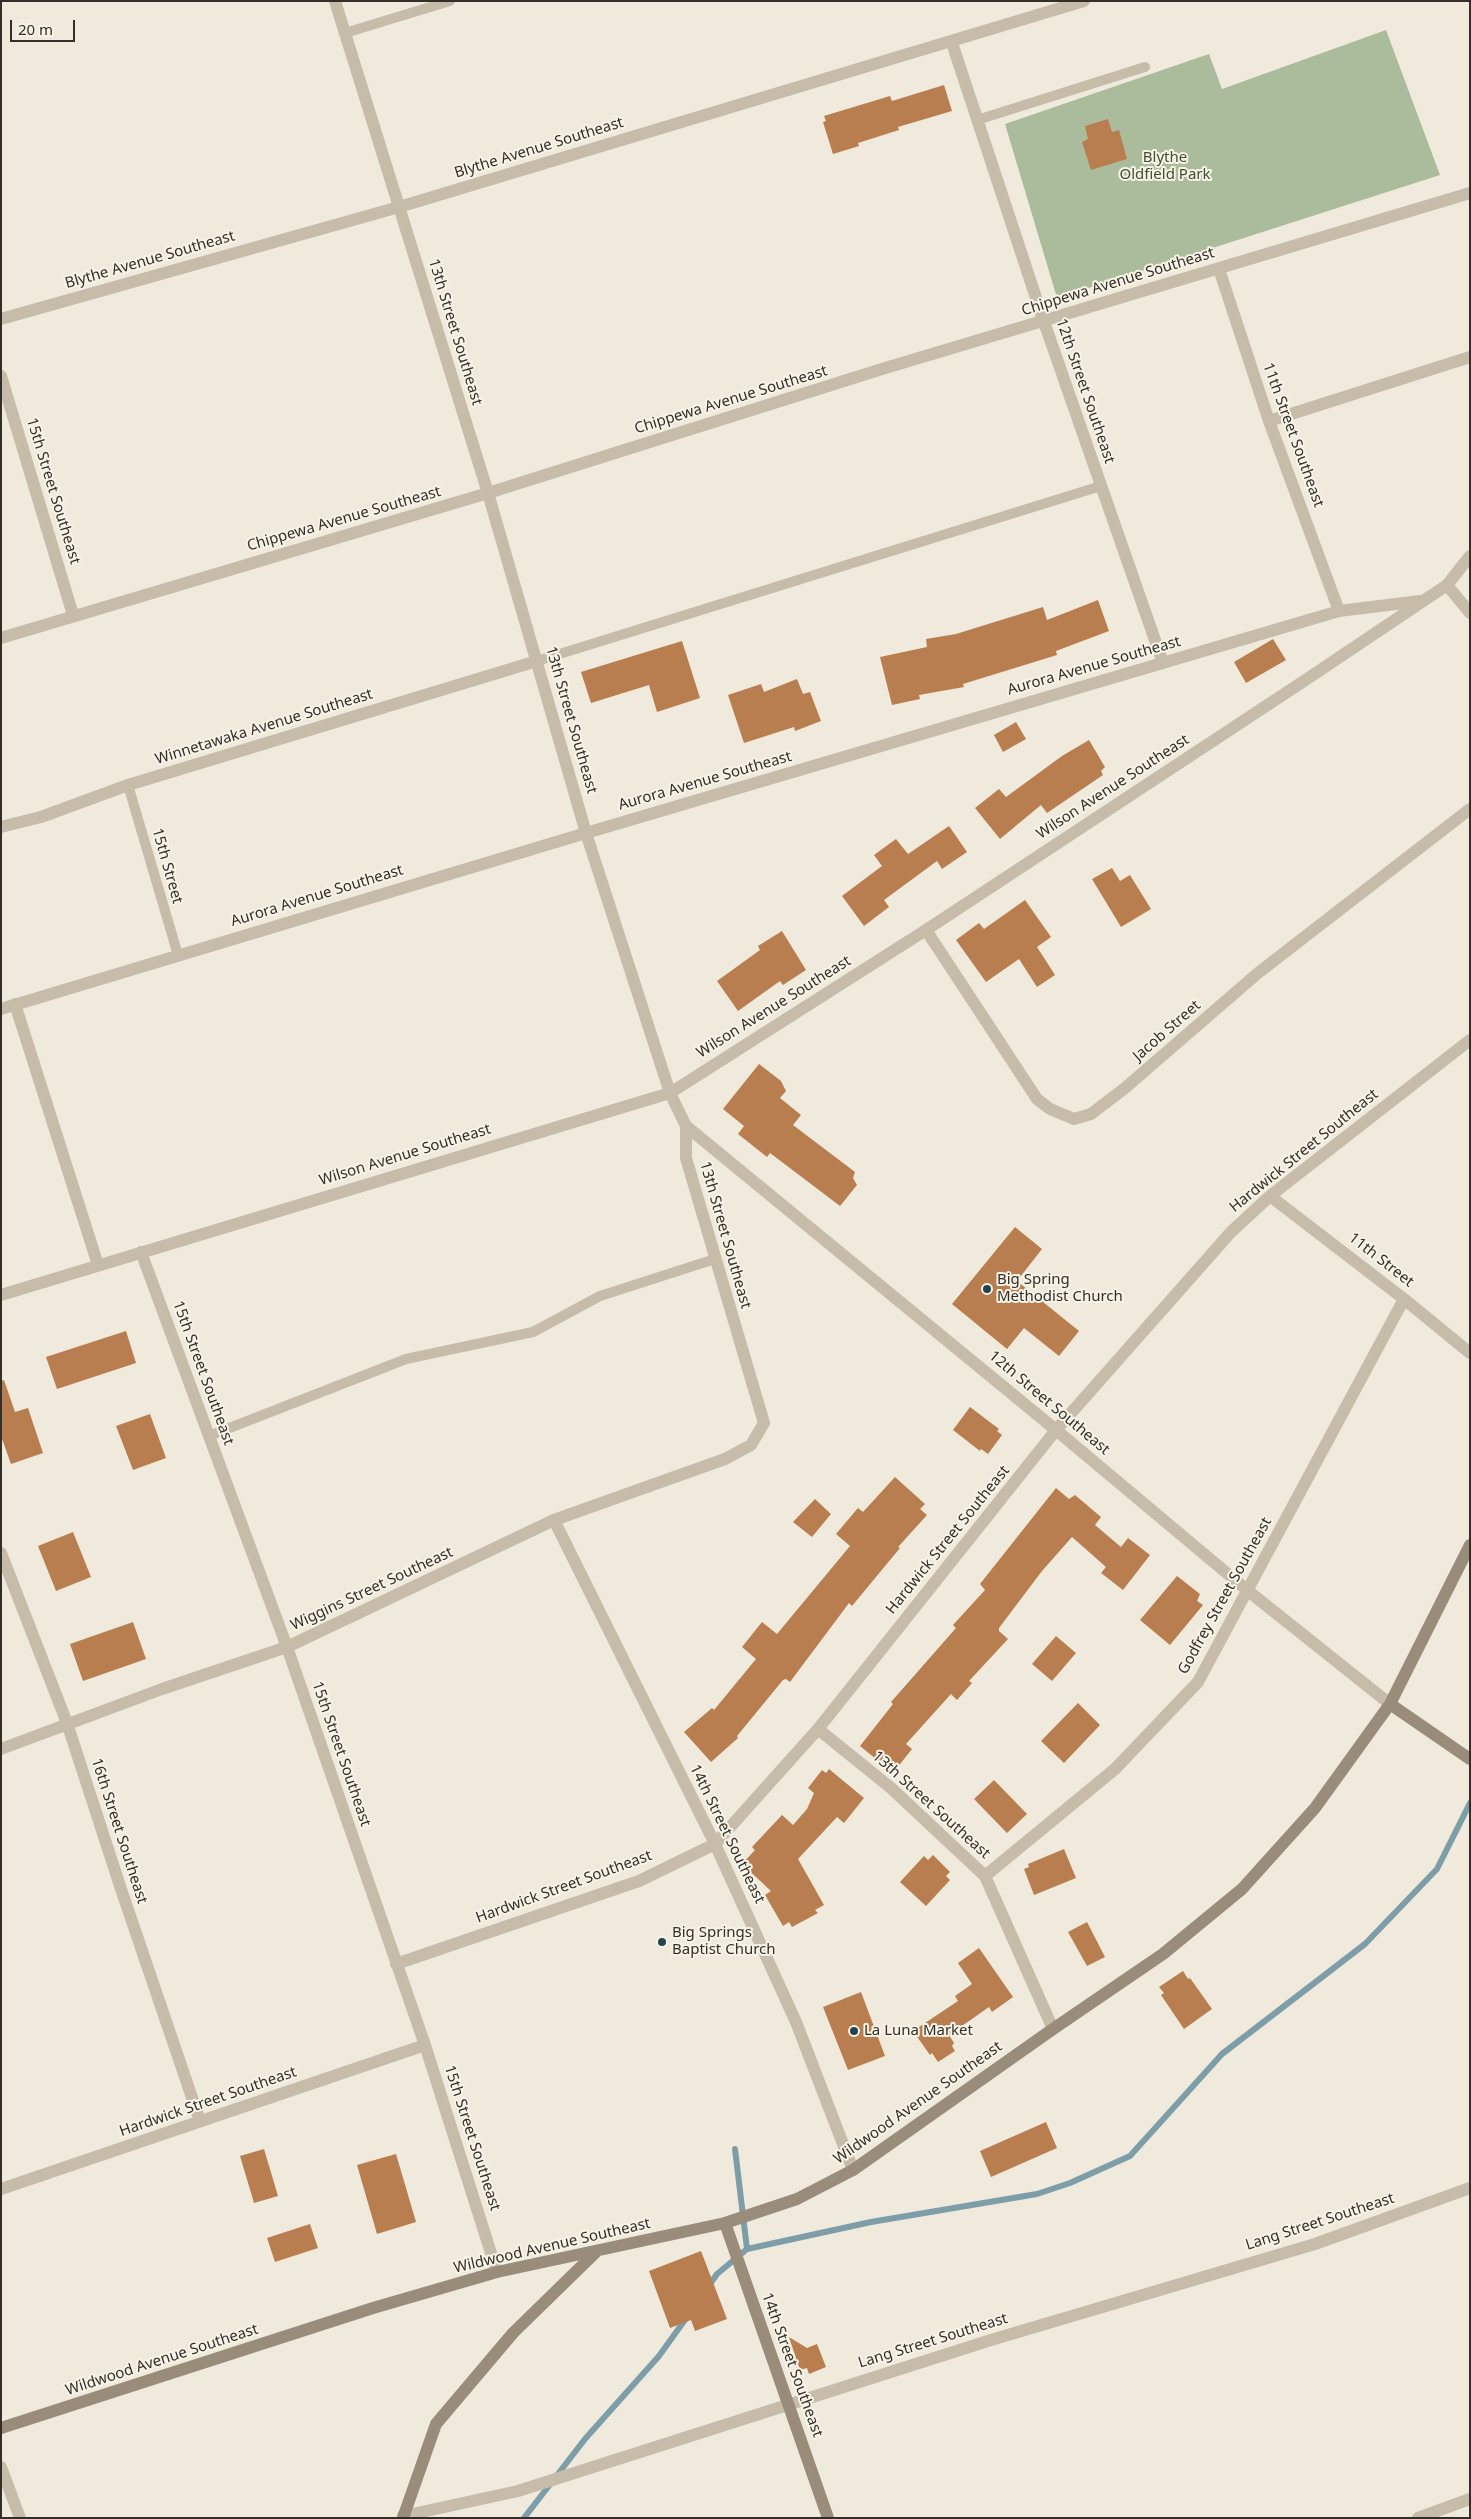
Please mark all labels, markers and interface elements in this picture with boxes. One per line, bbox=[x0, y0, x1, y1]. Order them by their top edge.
scale bar bbox=[12, 10, 78, 42]
text: 20 m bbox=[18, 19, 53, 39]
street label: Blythe Avenue Southeast bbox=[452, 114, 626, 182]
park label: Blythe Oldfield Park bbox=[1120, 149, 1210, 184]
street label: Blythe Avenue Southeast bbox=[63, 227, 237, 293]
street label: Chippewa Avenue Southeast bbox=[1019, 244, 1217, 320]
street label: 13th Street Southeast bbox=[424, 257, 486, 407]
street label: 12th Street Southeast bbox=[1052, 316, 1118, 466]
street label: 11th Street Southeast bbox=[1259, 360, 1327, 510]
street label: Chippewa Avenue Southeast bbox=[632, 362, 830, 438]
street label: 15th Street Southeast bbox=[22, 416, 84, 566]
street label: Chippewa Avenue Southeast bbox=[245, 483, 443, 555]
street label: Aurora Avenue Southeast bbox=[1005, 633, 1183, 699]
street label: 13th Street Southeast bbox=[541, 644, 601, 796]
street label: Winnetawaka Avenue Southeast bbox=[153, 685, 375, 769]
street label: Wilson Avenue Southeast bbox=[1033, 731, 1193, 843]
street label: Aurora Avenue Southeast bbox=[616, 748, 794, 814]
street label: 15th Street bbox=[148, 826, 186, 906]
street label: Aurora Avenue Southeast bbox=[229, 861, 405, 931]
street label: Wilson Avenue Southeast bbox=[694, 952, 854, 1062]
street label: Jacob Street bbox=[1129, 997, 1205, 1065]
street label: Hardwick Street Southeast bbox=[1226, 1085, 1382, 1217]
street label: Wilson Avenue Southeast bbox=[317, 1120, 493, 1190]
street label: 13th Street Southeast bbox=[695, 1159, 755, 1311]
street label: 11th Street bbox=[1345, 1229, 1417, 1291]
place label: Big Spring Methodist Church bbox=[997, 1271, 1123, 1306]
marker: Big Spring Methodist Church bbox=[981, 1283, 993, 1295]
street label: 15th Street Southeast bbox=[169, 1298, 237, 1448]
street label: 12th Street Southeast bbox=[985, 1347, 1113, 1459]
street label: Hardwick Street Southeast bbox=[882, 1462, 1014, 1618]
street label: Godfrey Street Southeast bbox=[1174, 1514, 1276, 1678]
street label: Wiggins Street Southeast bbox=[288, 1543, 456, 1635]
street label: 15th Street Southeast bbox=[308, 1679, 374, 1829]
street label: 13th Street Southeast bbox=[868, 1747, 994, 1863]
street label: 16th Street Southeast bbox=[87, 1756, 151, 1906]
street label: 14th Street Southeast bbox=[686, 1762, 768, 1906]
street label: Hardwick Street Southeast bbox=[474, 1847, 654, 1927]
place label: Big Springs Baptist Church bbox=[672, 1924, 776, 1959]
marker: Big Springs Baptist Church bbox=[656, 1936, 668, 1948]
place label: La Luna Market bbox=[864, 2022, 973, 2040]
marker: La Luna Market bbox=[848, 2025, 860, 2037]
street label: Wildwood Avenue Southeast bbox=[830, 2038, 1006, 2168]
street label: Hardwick Street Southeast bbox=[117, 2063, 299, 2141]
street label: 15th Street Southeast bbox=[440, 2063, 504, 2213]
street label: Lang Street Southeast bbox=[1243, 2189, 1397, 2255]
street label: Wildwood Avenue Southeast bbox=[452, 2215, 652, 2277]
street label: 14th Street Southeast bbox=[758, 2290, 826, 2440]
street label: Lang Street Southeast bbox=[856, 2310, 1010, 2372]
street label: Wildwood Avenue Southeast bbox=[64, 2320, 260, 2400]

